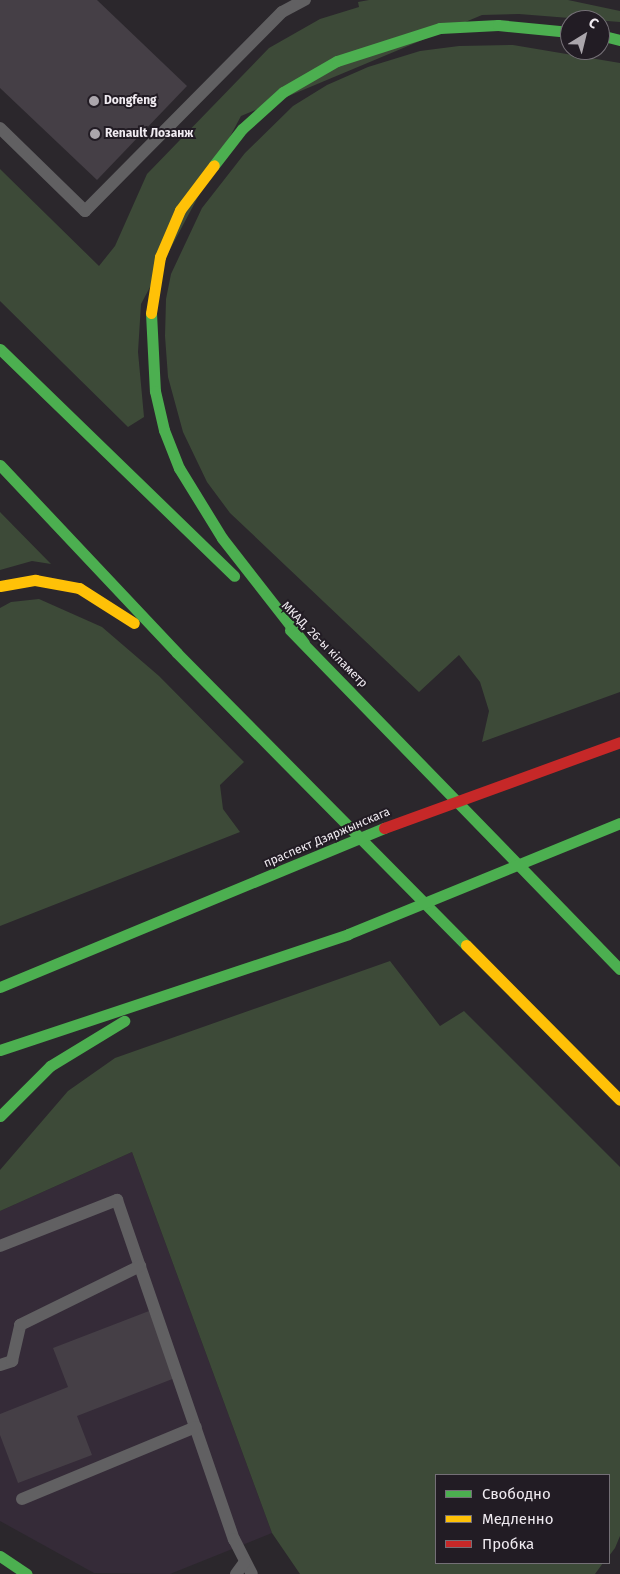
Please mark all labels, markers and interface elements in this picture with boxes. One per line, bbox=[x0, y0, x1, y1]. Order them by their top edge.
north arrow bbox=[560, 10, 610, 60]
text: С bbox=[585, 14, 602, 33]
place label: Dongfeng bbox=[104, 94, 157, 108]
marker: Dongfeng bbox=[88, 95, 100, 107]
place label: Renault Лозанж bbox=[105, 127, 193, 141]
marker: Renault Лозанж bbox=[89, 128, 101, 140]
street label: МКАД, 26-ы кіламетр bbox=[278, 599, 370, 691]
street label: праспект Дзяржынскага bbox=[262, 805, 392, 871]
legend bbox=[435, 1474, 610, 1564]
text: Свободно bbox=[482, 1485, 551, 1503]
text: Медленно bbox=[482, 1510, 554, 1528]
text: Пробка bbox=[482, 1535, 534, 1553]

